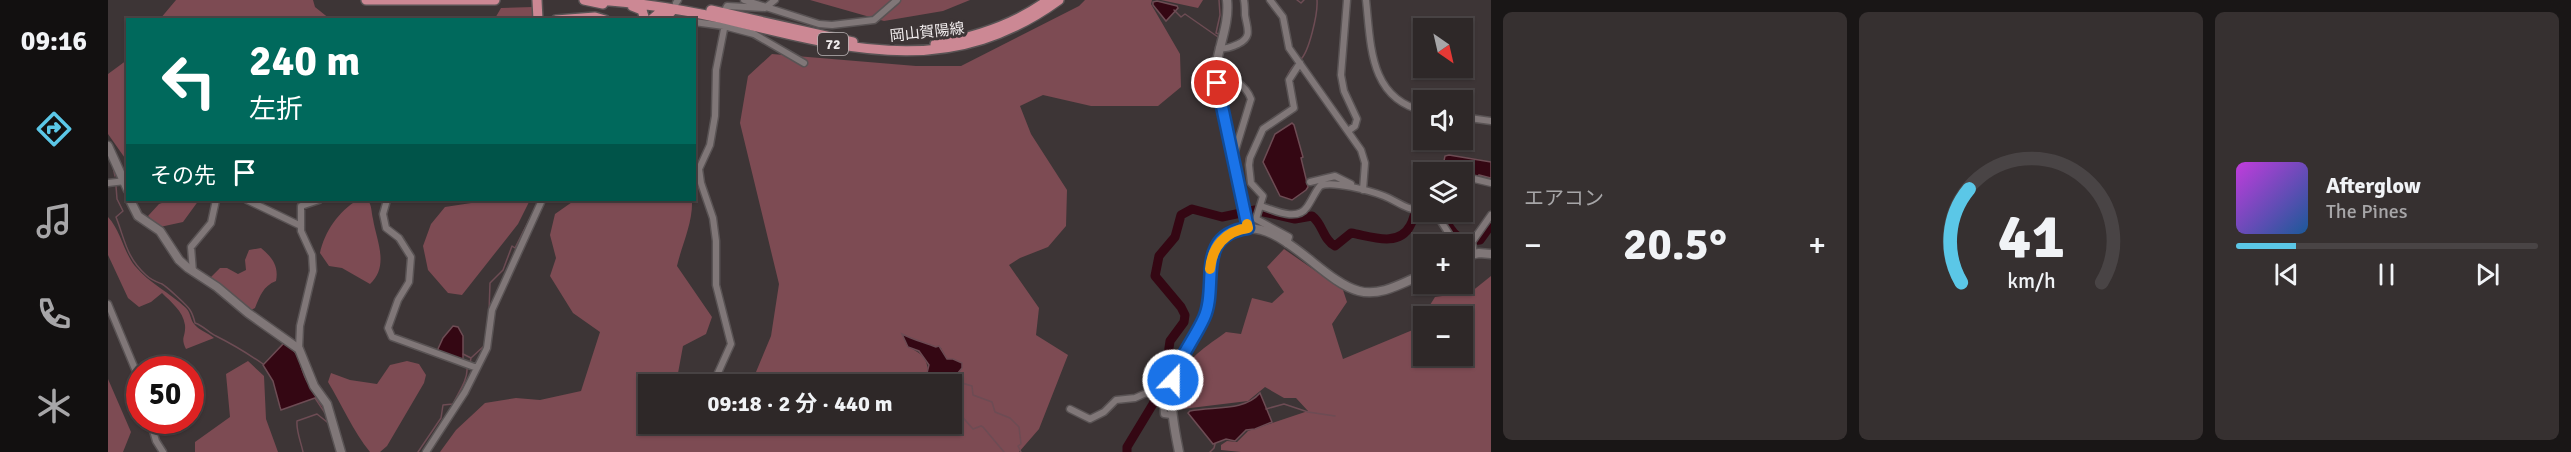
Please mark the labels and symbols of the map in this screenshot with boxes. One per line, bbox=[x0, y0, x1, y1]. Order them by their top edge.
north arrow bbox=[1413, 18, 1473, 78]
street label: 岡山賀陽線 bbox=[889, 19, 965, 45]
road number: 72 bbox=[818, 33, 848, 55]
pin bbox=[1191, 57, 1242, 108]
position arrow bbox=[1141, 348, 1205, 412]
speed limit sign: 50 bbox=[126, 356, 204, 434]

